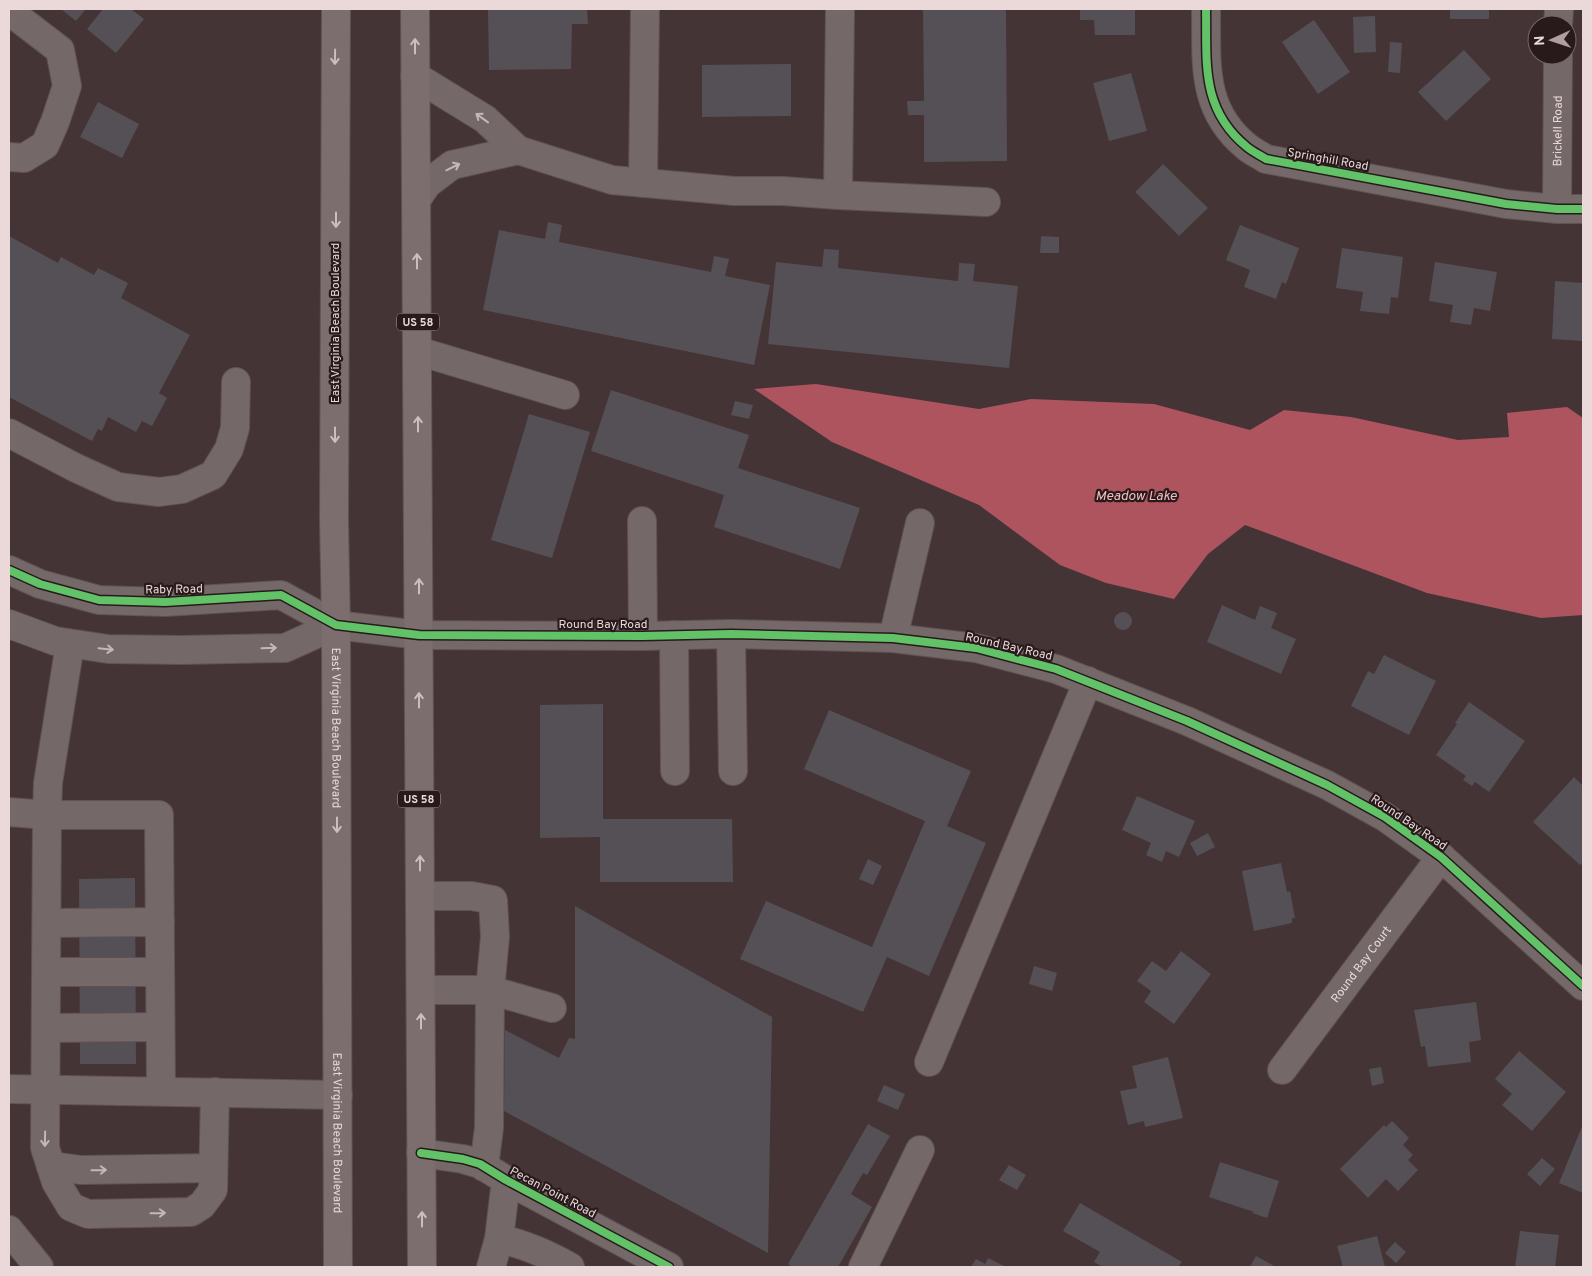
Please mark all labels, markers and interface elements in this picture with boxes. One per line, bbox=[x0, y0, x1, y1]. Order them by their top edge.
north arrow bbox=[1527, 15, 1577, 65]
text: N bbox=[1532, 35, 1549, 46]
one-way arrow bbox=[410, 38, 420, 54]
one-way arrow bbox=[331, 49, 340, 65]
street label: Brickell Road bbox=[1550, 95, 1567, 167]
one-way arrow bbox=[475, 113, 489, 123]
street label: Springhill Road bbox=[1286, 145, 1370, 175]
one-way arrow bbox=[445, 162, 460, 172]
one-way arrow bbox=[331, 212, 341, 228]
street label: East Virginia Beach Boulevard bbox=[328, 243, 344, 403]
one-way arrow bbox=[412, 253, 422, 270]
road number: US 58 bbox=[397, 314, 439, 331]
one-way arrow bbox=[413, 416, 423, 432]
one-way arrow bbox=[330, 426, 340, 443]
water label: Meadow Lake bbox=[1095, 488, 1178, 505]
one-way arrow bbox=[414, 578, 424, 594]
street label: Raby Road bbox=[145, 581, 203, 599]
street label: Round Bay Road bbox=[559, 617, 647, 633]
street label: Round Bay Road bbox=[964, 629, 1054, 665]
one-way arrow bbox=[260, 643, 276, 653]
one-way arrow bbox=[98, 644, 114, 653]
street label: East Virginia Beach Boulevard bbox=[327, 648, 344, 808]
one-way arrow bbox=[414, 693, 424, 709]
road number: US 58 bbox=[398, 791, 440, 808]
street label: Round Bay Road bbox=[1367, 791, 1450, 854]
one-way arrow bbox=[332, 816, 342, 833]
one-way arrow bbox=[415, 855, 425, 872]
street label: Round Bay Court bbox=[1328, 923, 1396, 1006]
one-way arrow bbox=[416, 1013, 426, 1030]
street label: East Virginia Beach Boulevard bbox=[328, 1053, 345, 1213]
one-way arrow bbox=[40, 1130, 50, 1146]
street label: Pecan Point Road bbox=[507, 1163, 598, 1222]
one-way arrow bbox=[90, 1165, 107, 1175]
one-way arrow bbox=[149, 1208, 165, 1217]
one-way arrow bbox=[417, 1211, 427, 1227]

